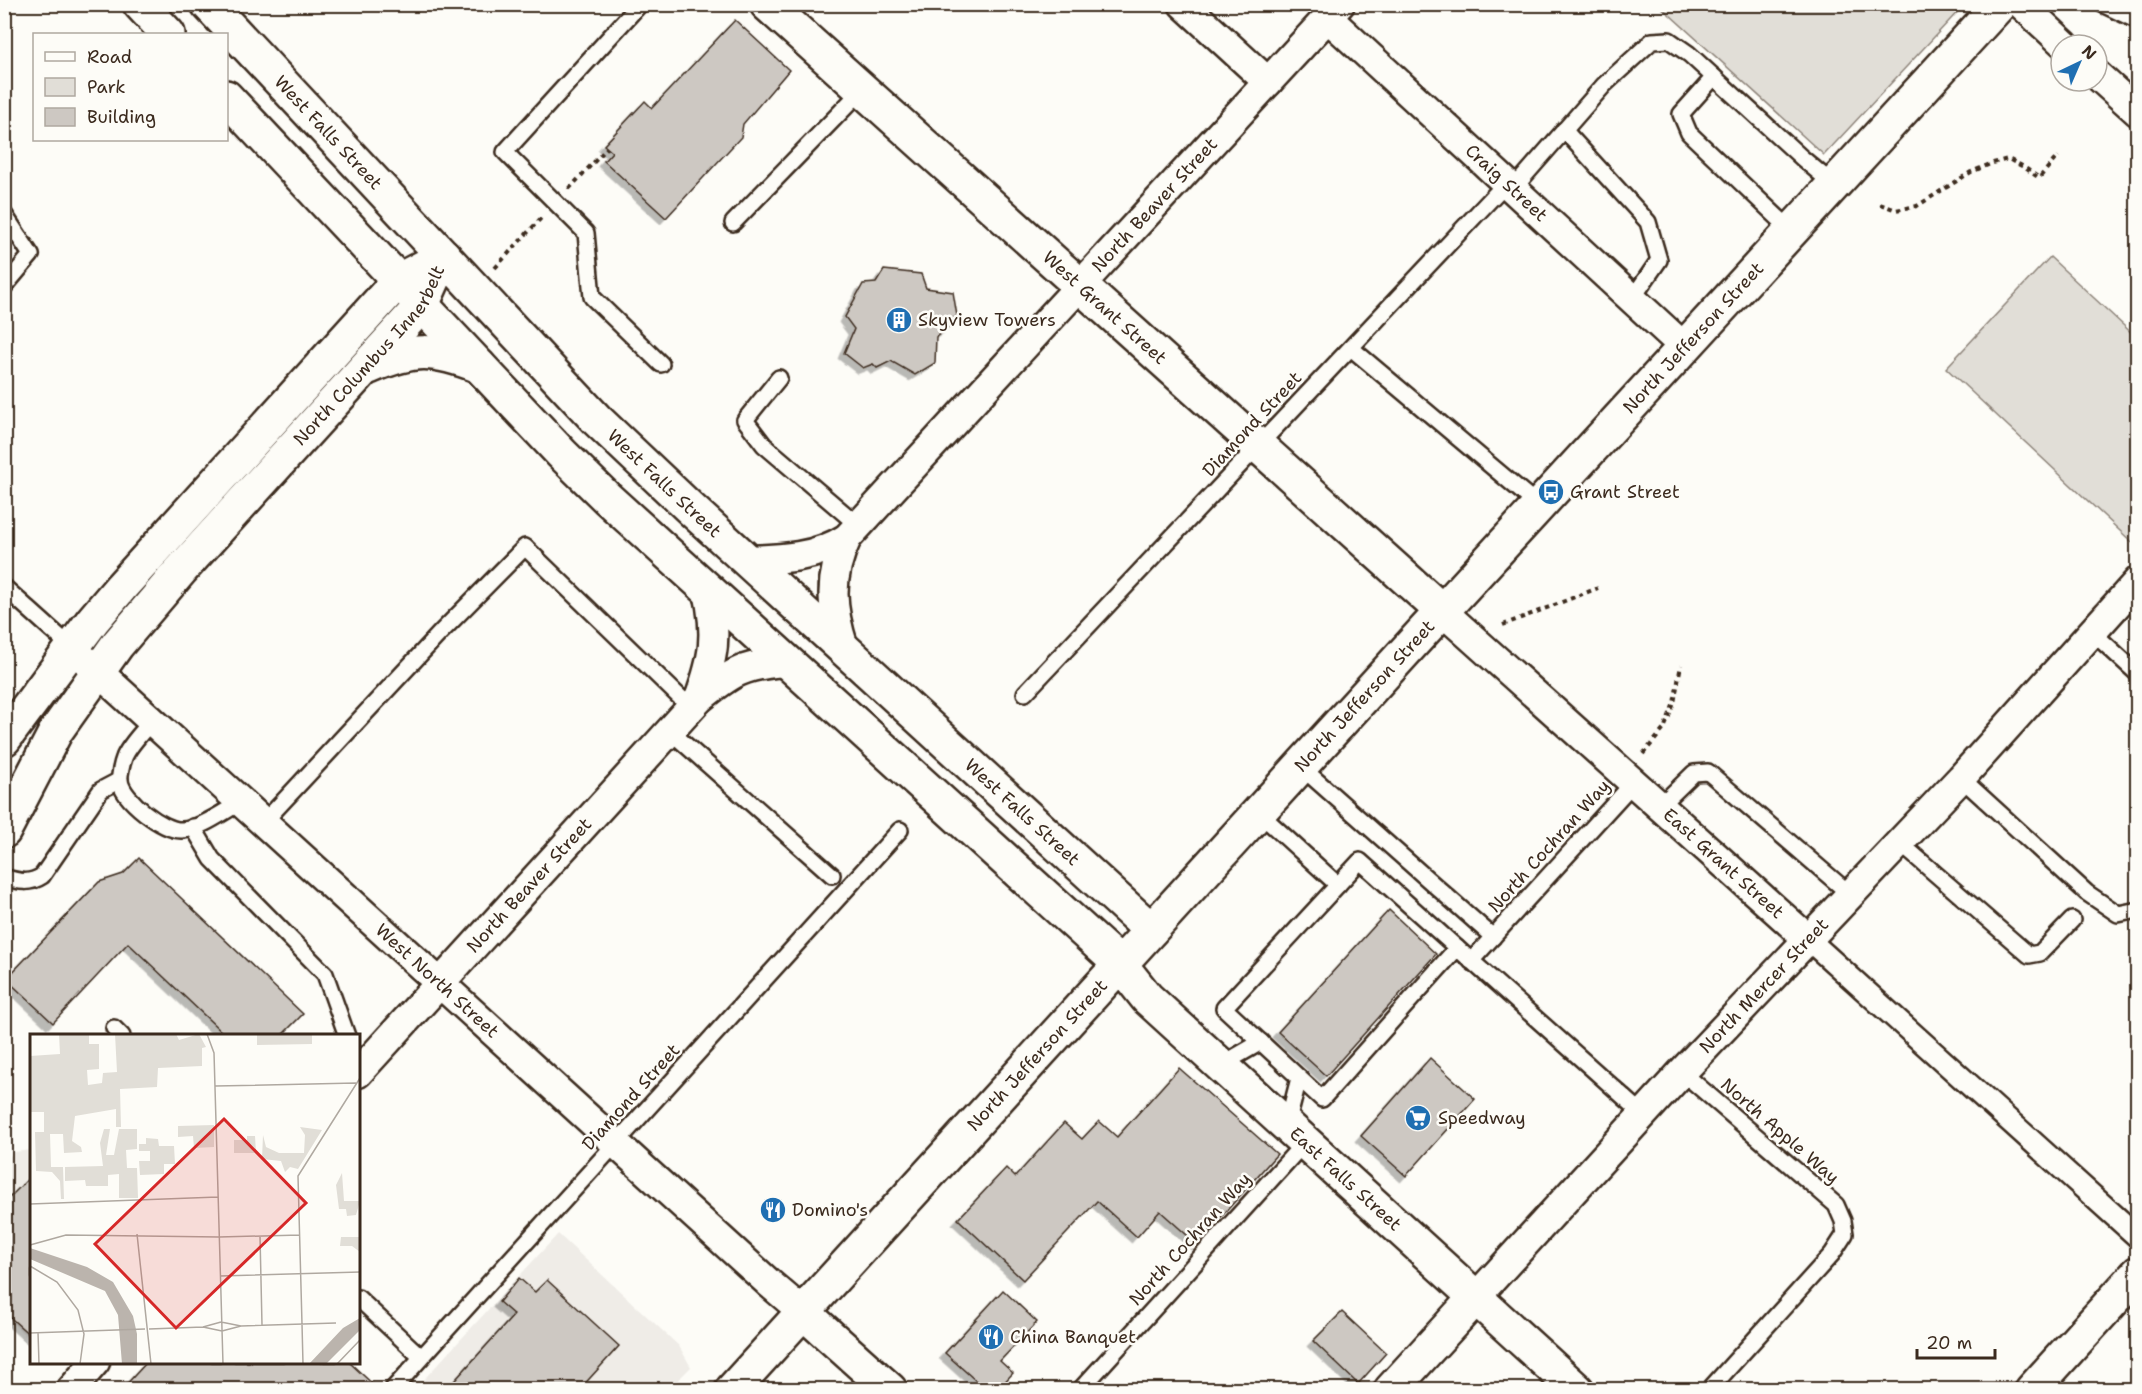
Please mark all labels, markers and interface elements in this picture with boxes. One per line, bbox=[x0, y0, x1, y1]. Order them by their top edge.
legend bbox=[33, 33, 228, 141]
north arrow bbox=[2049, 33, 2109, 93]
text: N bbox=[2077, 41, 2101, 65]
text: Road bbox=[87, 45, 132, 69]
street label: West Falls Street bbox=[269, 70, 388, 195]
text: Park bbox=[87, 75, 126, 99]
text: Building bbox=[87, 105, 156, 129]
street label: North Beaver Street bbox=[1086, 132, 1223, 277]
street label: Craig Street bbox=[1460, 139, 1553, 227]
street label: West Grant Street bbox=[1037, 245, 1172, 370]
street label: North Jefferson Street bbox=[1617, 257, 1769, 419]
street label: North Columbus Innerbelt bbox=[288, 261, 450, 451]
building icon: Skyview Towers bbox=[884, 305, 914, 335]
place label: Skyview Towers bbox=[918, 308, 1056, 332]
street label: Diamond Street bbox=[1197, 366, 1307, 482]
street label: West Falls Street bbox=[602, 424, 727, 543]
bus stop icon: Grant Street bbox=[1536, 477, 1566, 507]
place label: Grant Street bbox=[1570, 480, 1680, 504]
street label: North Jefferson Street bbox=[1289, 615, 1440, 777]
street label: West Falls Street bbox=[959, 753, 1085, 871]
street label: North Cochran Way bbox=[1483, 774, 1615, 918]
street label: East Grant Street bbox=[1658, 803, 1789, 924]
street label: North Beaver Street bbox=[461, 812, 597, 958]
street label: North Mercer Street bbox=[1694, 913, 1834, 1059]
street label: West North Street bbox=[370, 918, 504, 1043]
street label: North Jefferson Street bbox=[962, 974, 1113, 1136]
inset map bbox=[30, 1034, 360, 1364]
street label: Diamond Street bbox=[577, 1038, 685, 1155]
street label: North Apple Way bbox=[1716, 1073, 1844, 1189]
supermarket icon: Speedway bbox=[1403, 1103, 1433, 1133]
place label: Speedway bbox=[1438, 1106, 1526, 1130]
street label: East Falls Street bbox=[1284, 1122, 1407, 1236]
street label: North Cochran Way bbox=[1124, 1167, 1256, 1311]
restaurant icon: Domino's bbox=[758, 1195, 788, 1225]
place label: Domino's bbox=[792, 1198, 868, 1222]
restaurant icon: China Banquet bbox=[976, 1322, 1006, 1352]
scale bar bbox=[1917, 1322, 1995, 1360]
place label: China Banquet bbox=[1010, 1325, 1136, 1349]
text: 20 m bbox=[1926, 1331, 1972, 1355]

